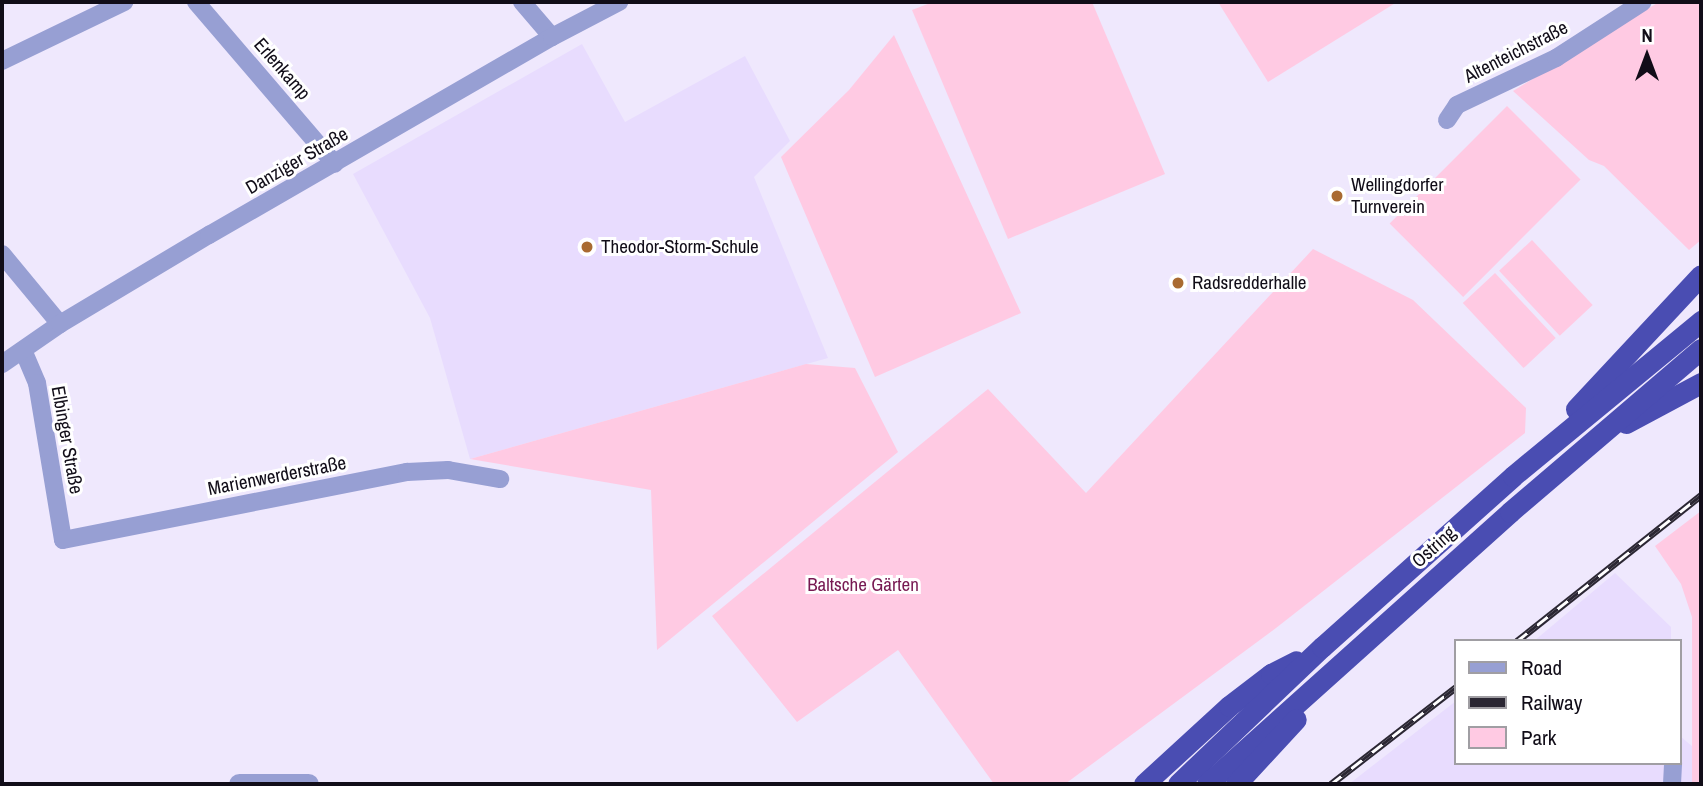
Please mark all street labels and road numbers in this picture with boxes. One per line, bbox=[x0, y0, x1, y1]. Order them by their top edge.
street label: Altenteichstraße bbox=[1460, 16, 1572, 88]
street label: Erlenkamp bbox=[249, 33, 315, 105]
street label: Danziger Straße bbox=[242, 123, 352, 199]
street label: Elbinger Straße bbox=[46, 384, 88, 496]
street label: Marienwerderstraße bbox=[206, 451, 348, 501]
street label: Ostring bbox=[1407, 521, 1461, 573]

